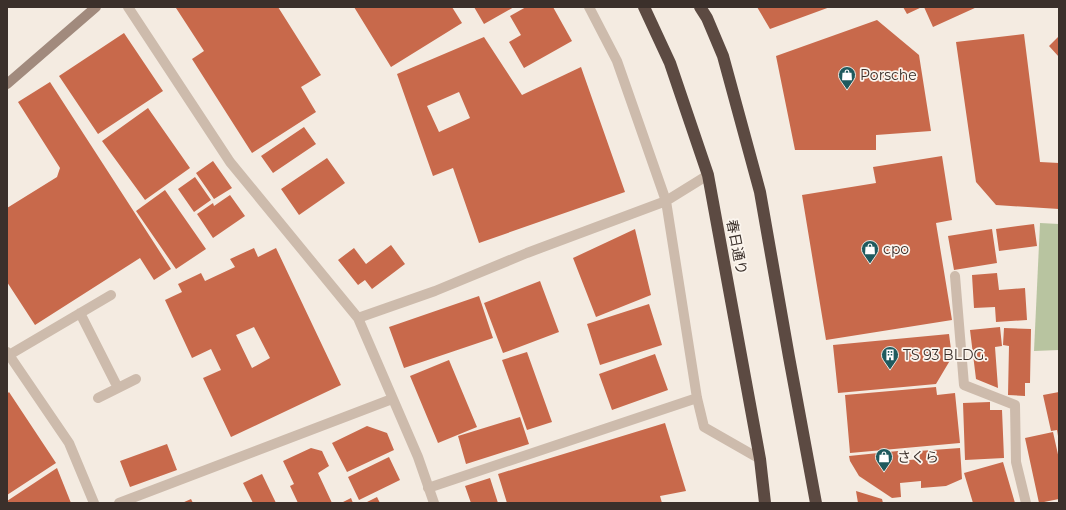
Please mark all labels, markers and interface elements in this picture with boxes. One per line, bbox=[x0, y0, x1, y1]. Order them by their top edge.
shop icon: Porsche bbox=[837, 65, 857, 90]
place label: Porsche bbox=[860, 66, 917, 84]
street label: 春日通り bbox=[723, 218, 751, 276]
shop icon: cpo bbox=[860, 239, 880, 264]
place label: cpo bbox=[883, 240, 909, 258]
building icon: TS 93 BLDG. bbox=[880, 345, 900, 370]
place label: TS 93 BLDG. bbox=[903, 346, 987, 364]
shop icon: さくら bbox=[874, 447, 894, 472]
place label: さくら bbox=[897, 448, 939, 466]

